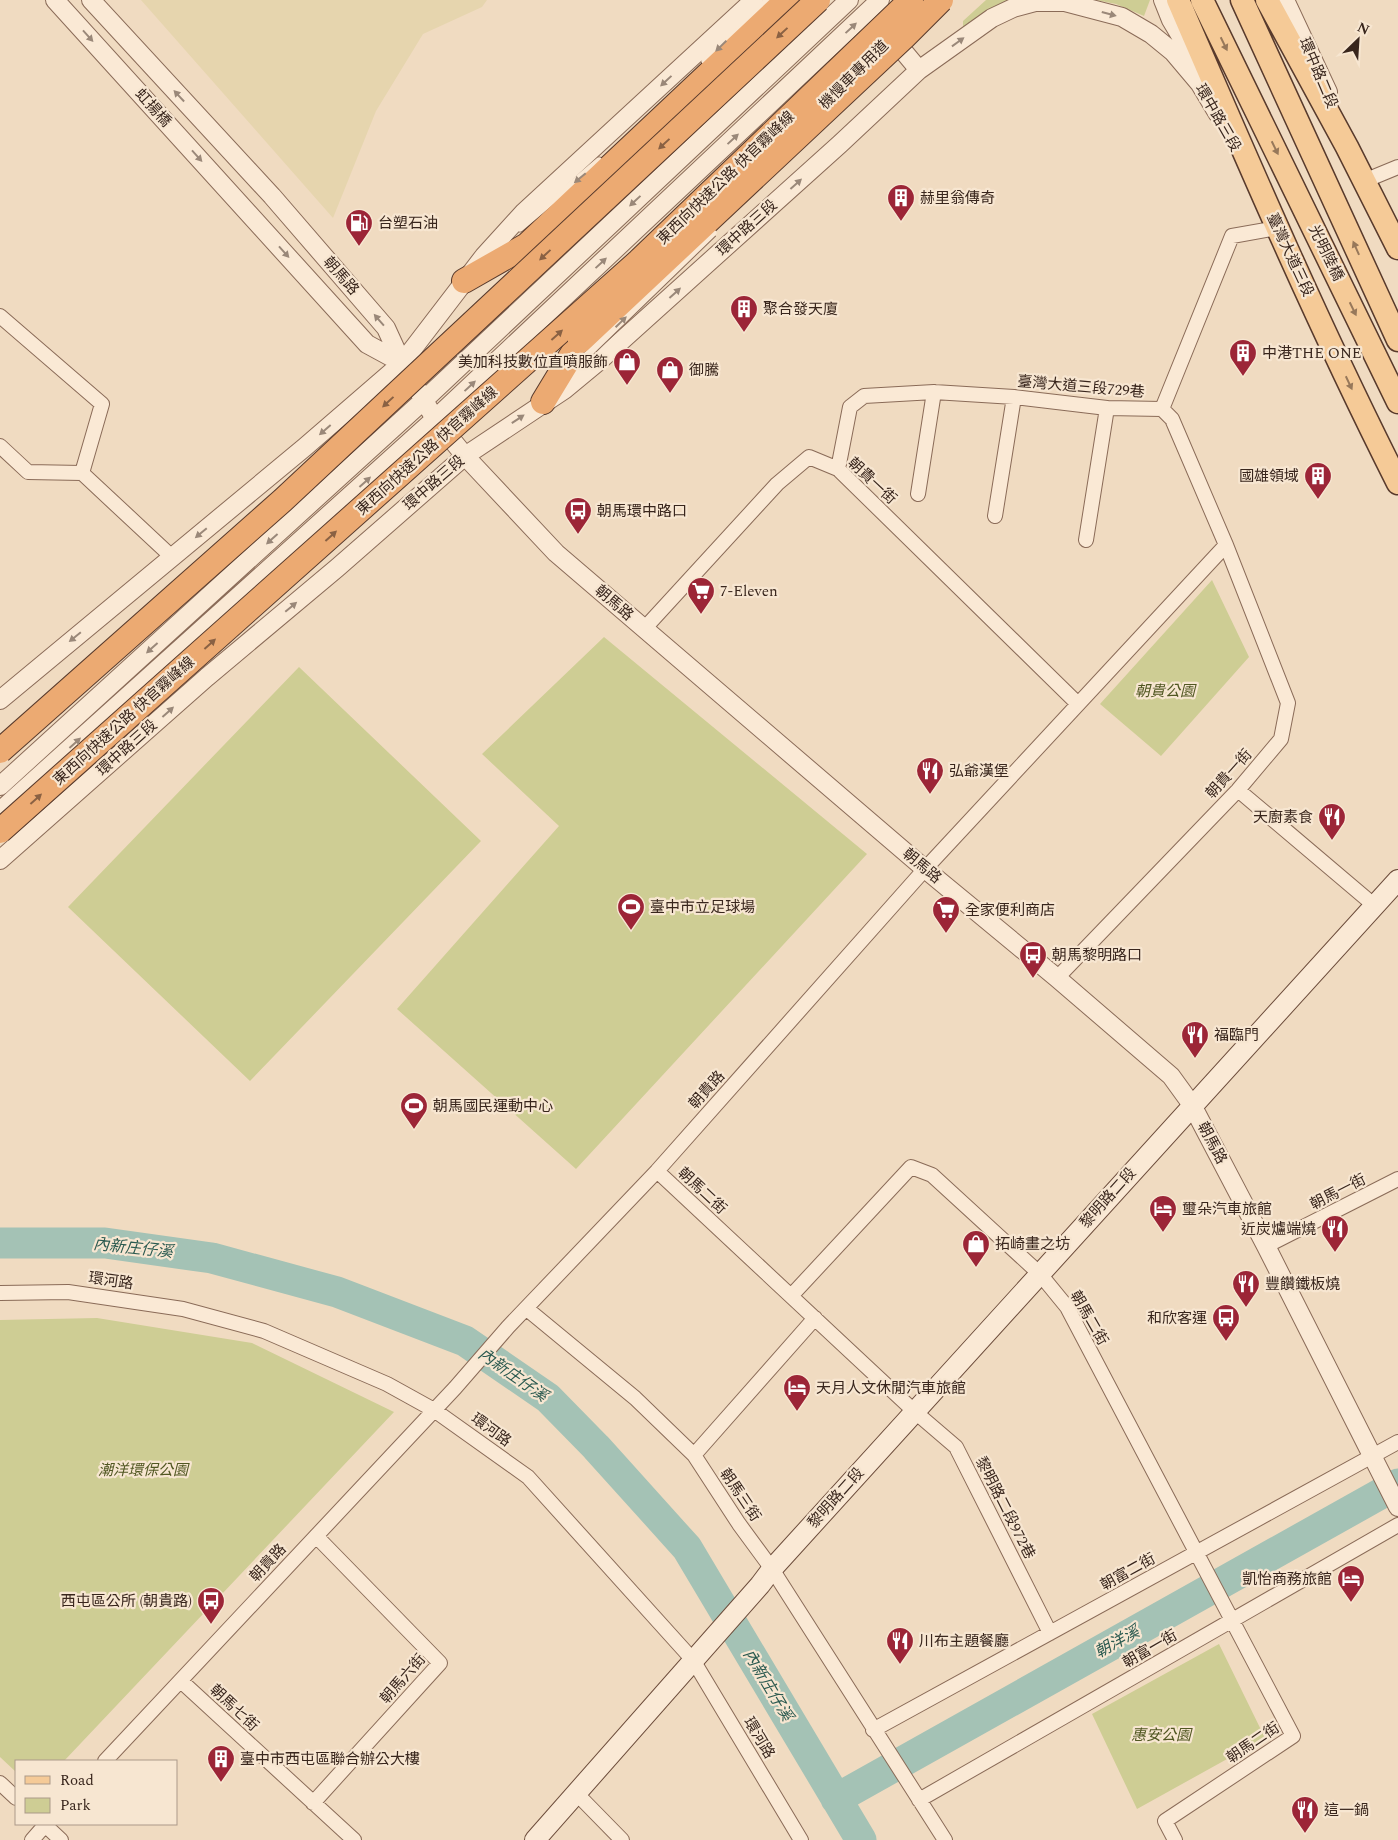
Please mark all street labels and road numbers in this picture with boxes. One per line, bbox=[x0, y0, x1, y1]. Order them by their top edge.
street label: 環中路二段 bbox=[1293, 34, 1343, 112]
street label: 機慢車專用道 bbox=[814, 35, 894, 115]
street label: 環中路三段 bbox=[1189, 80, 1247, 156]
street label: 虹揚橋 bbox=[129, 84, 177, 132]
street label: 東西向快速公路 快官霧峰線 bbox=[652, 106, 800, 250]
street label: 環中路三段 bbox=[711, 194, 783, 262]
street label: 臺灣大道三段 bbox=[1261, 209, 1319, 301]
street label: 光明陸橋 bbox=[1303, 221, 1349, 285]
street label: 朝馬路 bbox=[318, 251, 364, 301]
street label: 臺灣大道三段729巷 bbox=[1016, 370, 1146, 404]
street label: 東西向快速公路 快官霧峰線 bbox=[351, 381, 503, 521]
street label: 環中路三段 bbox=[398, 450, 470, 516]
street label: 朝貴一街 bbox=[842, 452, 902, 510]
street label: 朝馬路 bbox=[589, 580, 639, 626]
street label: 東西向快速公路 快官霧峰線 bbox=[48, 651, 200, 791]
street label: 環中路三段 bbox=[91, 714, 163, 782]
street label: 朝貴一街 bbox=[1200, 744, 1258, 804]
street label: 朝馬路 bbox=[897, 843, 947, 889]
street label: 朝貴路 bbox=[683, 1066, 731, 1114]
street label: 朝馬路 bbox=[1191, 1118, 1233, 1168]
street label: 朝馬二街 bbox=[672, 1162, 732, 1220]
street label: 黎明路二段 bbox=[1074, 1162, 1142, 1234]
street label: 朝馬一街 bbox=[1306, 1168, 1370, 1216]
street label: 環河路 bbox=[87, 1266, 135, 1296]
street label: 朝馬二街 bbox=[1064, 1286, 1114, 1350]
street label: 環河路 bbox=[466, 1407, 516, 1453]
street label: 黎明路二段972巷 bbox=[969, 1453, 1041, 1563]
street label: 黎明路二段 bbox=[802, 1462, 870, 1534]
street label: 朝馬三街 bbox=[714, 1464, 766, 1526]
street label: 朝貴路 bbox=[244, 1539, 292, 1587]
street label: 朝富二街 bbox=[1096, 1547, 1160, 1597]
street label: 朝富一街 bbox=[1118, 1624, 1182, 1674]
street label: 朝馬六街 bbox=[375, 1649, 431, 1709]
street label: 朝馬七街 bbox=[204, 1679, 264, 1737]
street label: 環河路 bbox=[738, 1713, 780, 1763]
street label: 朝馬二街 bbox=[1222, 1717, 1284, 1769]

